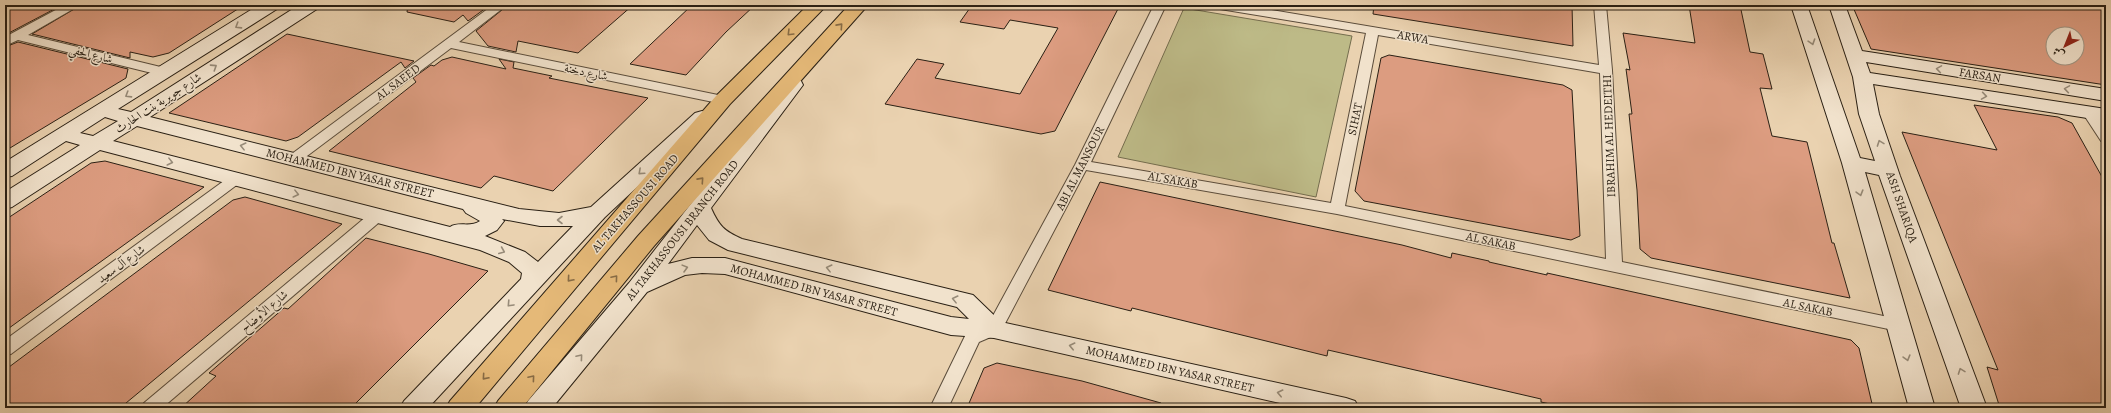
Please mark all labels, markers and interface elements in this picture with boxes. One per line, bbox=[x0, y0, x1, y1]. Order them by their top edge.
one-way arrow bbox=[235, 21, 242, 28]
one-way arrow bbox=[836, 23, 843, 31]
street label: ARWA bbox=[1395, 26, 1431, 48]
north arrow bbox=[2045, 26, 2085, 66]
one-way arrow bbox=[787, 28, 795, 36]
one-way arrow bbox=[1807, 38, 1816, 45]
street label: شارع الحفي bbox=[67, 41, 115, 71]
text: ش bbox=[2049, 44, 2068, 62]
street label: AL SAEED bbox=[372, 60, 423, 104]
street label: شارع دخنة bbox=[562, 60, 609, 87]
street label: FARSAN bbox=[1958, 64, 2002, 86]
one-way arrow bbox=[210, 65, 217, 72]
one-way arrow bbox=[1936, 65, 1942, 74]
street label: شارع جويرية بنت الحارث bbox=[112, 69, 206, 139]
street label: IBRAHIM AL HEDEITHI bbox=[1599, 74, 1619, 198]
one-way arrow bbox=[2064, 85, 2071, 94]
one-way arrow bbox=[125, 90, 132, 98]
one-way arrow bbox=[1981, 91, 1987, 100]
street label: SIHAT bbox=[1344, 101, 1366, 137]
street label: ABI AL MANSOUR bbox=[1051, 123, 1108, 214]
one-way arrow bbox=[1876, 140, 1884, 147]
one-way arrow bbox=[240, 143, 247, 151]
street label: MOHAMMED IBN YASAR STREET bbox=[265, 144, 436, 202]
street label: AL TAKHASSOUSI ROAD bbox=[587, 150, 682, 256]
street label: AL TAKHASSOUSI BRANCH ROAD bbox=[621, 156, 742, 304]
one-way arrow bbox=[167, 157, 174, 165]
one-way arrow bbox=[638, 168, 646, 175]
street label: AL SAKAB bbox=[1146, 168, 1199, 192]
street label: ASH SHARIQA bbox=[1882, 168, 1922, 246]
one-way arrow bbox=[696, 178, 703, 185]
one-way arrow bbox=[293, 189, 300, 197]
one-way arrow bbox=[1855, 189, 1864, 196]
one-way arrow bbox=[557, 216, 563, 224]
street label: AL SAKAB bbox=[1464, 228, 1517, 254]
street label: شارع آل سعيد bbox=[94, 241, 150, 289]
one-way arrow bbox=[499, 246, 506, 254]
street label: MOHAMMED IBN YASAR STREET bbox=[729, 260, 900, 320]
one-way arrow bbox=[682, 264, 688, 272]
one-way arrow bbox=[825, 264, 832, 273]
one-way arrow bbox=[568, 274, 575, 281]
one-way arrow bbox=[611, 276, 618, 283]
street label: شارع الأوضاح bbox=[236, 286, 293, 338]
street label: AL SAKAB bbox=[1781, 294, 1834, 320]
one-way arrow bbox=[952, 295, 958, 303]
one-way arrow bbox=[508, 299, 515, 307]
street label: MOHAMMED IBN YASAR STREET bbox=[1084, 342, 1256, 396]
one-way arrow bbox=[1068, 343, 1075, 351]
one-way arrow bbox=[576, 354, 583, 361]
one-way arrow bbox=[1902, 354, 1911, 361]
one-way arrow bbox=[1957, 368, 1965, 375]
one-way arrow bbox=[483, 373, 490, 380]
one-way arrow bbox=[527, 375, 534, 383]
one-way arrow bbox=[1277, 390, 1284, 398]

